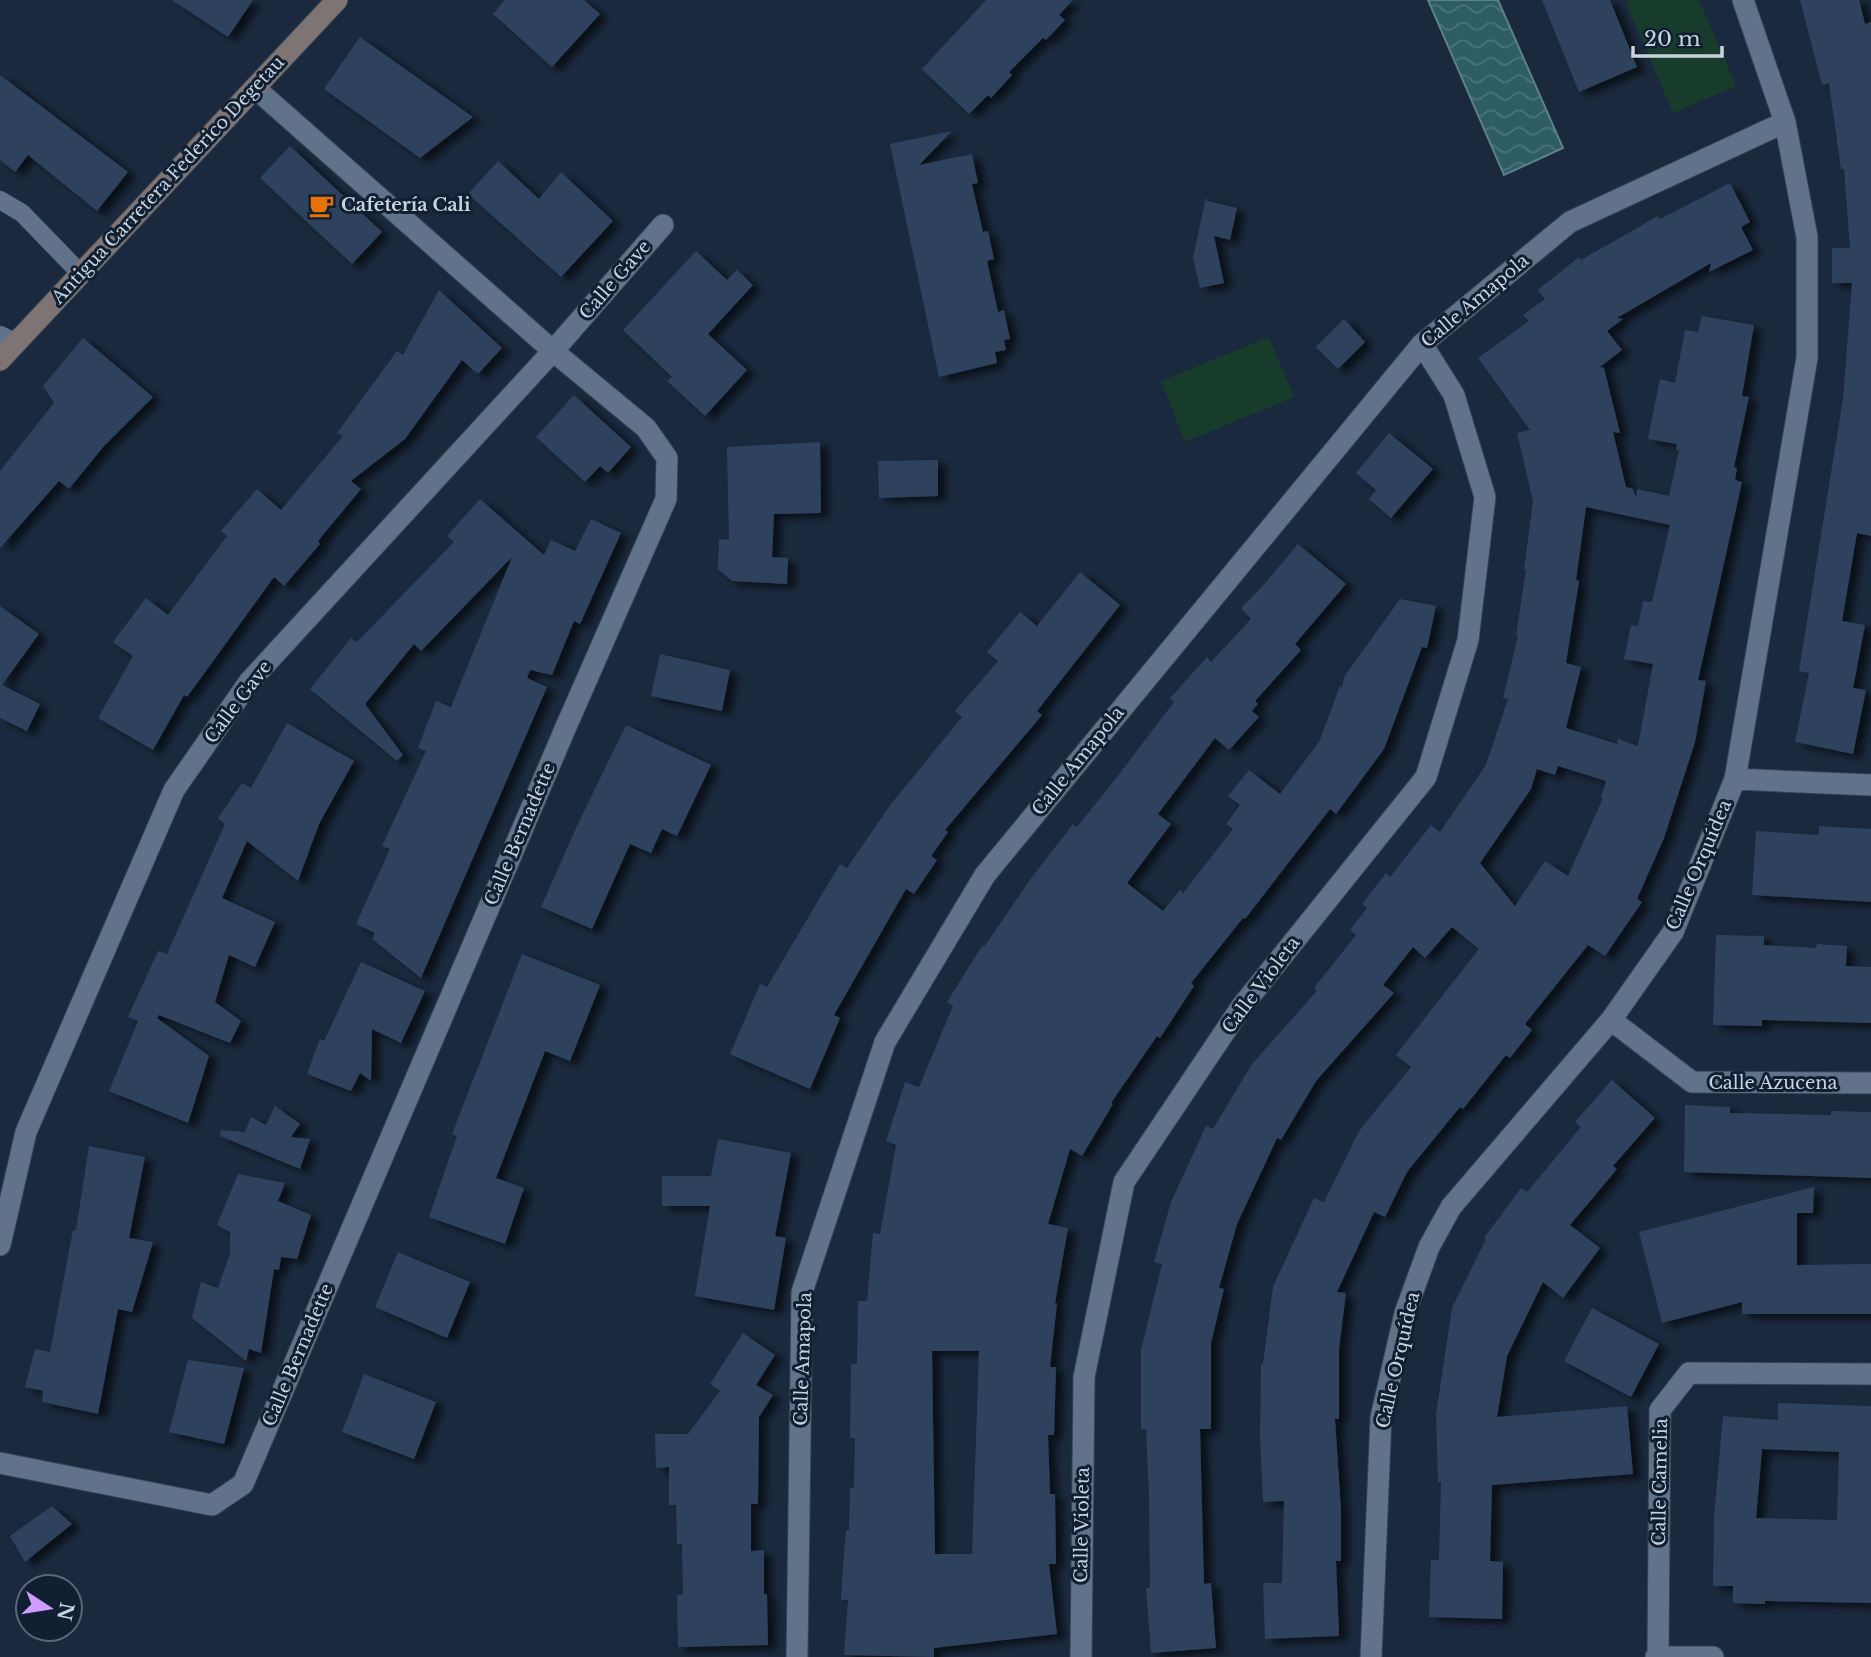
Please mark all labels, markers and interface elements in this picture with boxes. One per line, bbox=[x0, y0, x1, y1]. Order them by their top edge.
scale bar bbox=[1633, 14, 1722, 58]
text: 20 m bbox=[1644, 26, 1701, 52]
street label: Antigua Carretera Federico Degetau bbox=[46, 52, 289, 309]
cafe icon: Cafetería Cali bbox=[307, 191, 335, 219]
place label: Cafetería Cali bbox=[341, 194, 471, 216]
street label: Calle Gave bbox=[575, 236, 655, 324]
street label: Calle Amapola bbox=[1417, 250, 1533, 352]
street label: Calle Gave bbox=[200, 656, 276, 748]
street label: Calle Amapola bbox=[1027, 702, 1129, 820]
street label: Calle Bernadette bbox=[480, 759, 560, 909]
street label: Calle Orquídea bbox=[1662, 797, 1736, 933]
street label: Calle Violeta bbox=[1217, 932, 1305, 1038]
street label: Calle Azucena bbox=[1708, 1072, 1838, 1094]
street label: Calle Bernadette bbox=[258, 1280, 338, 1430]
street label: Calle Orquídea bbox=[1372, 1290, 1424, 1430]
street label: Calle Amapola bbox=[790, 1292, 816, 1426]
street label: Calle Camelia bbox=[1648, 1418, 1672, 1546]
street label: Calle Violeta bbox=[1070, 1467, 1094, 1583]
north arrow bbox=[14, 1573, 84, 1643]
text: N bbox=[52, 1600, 78, 1623]

